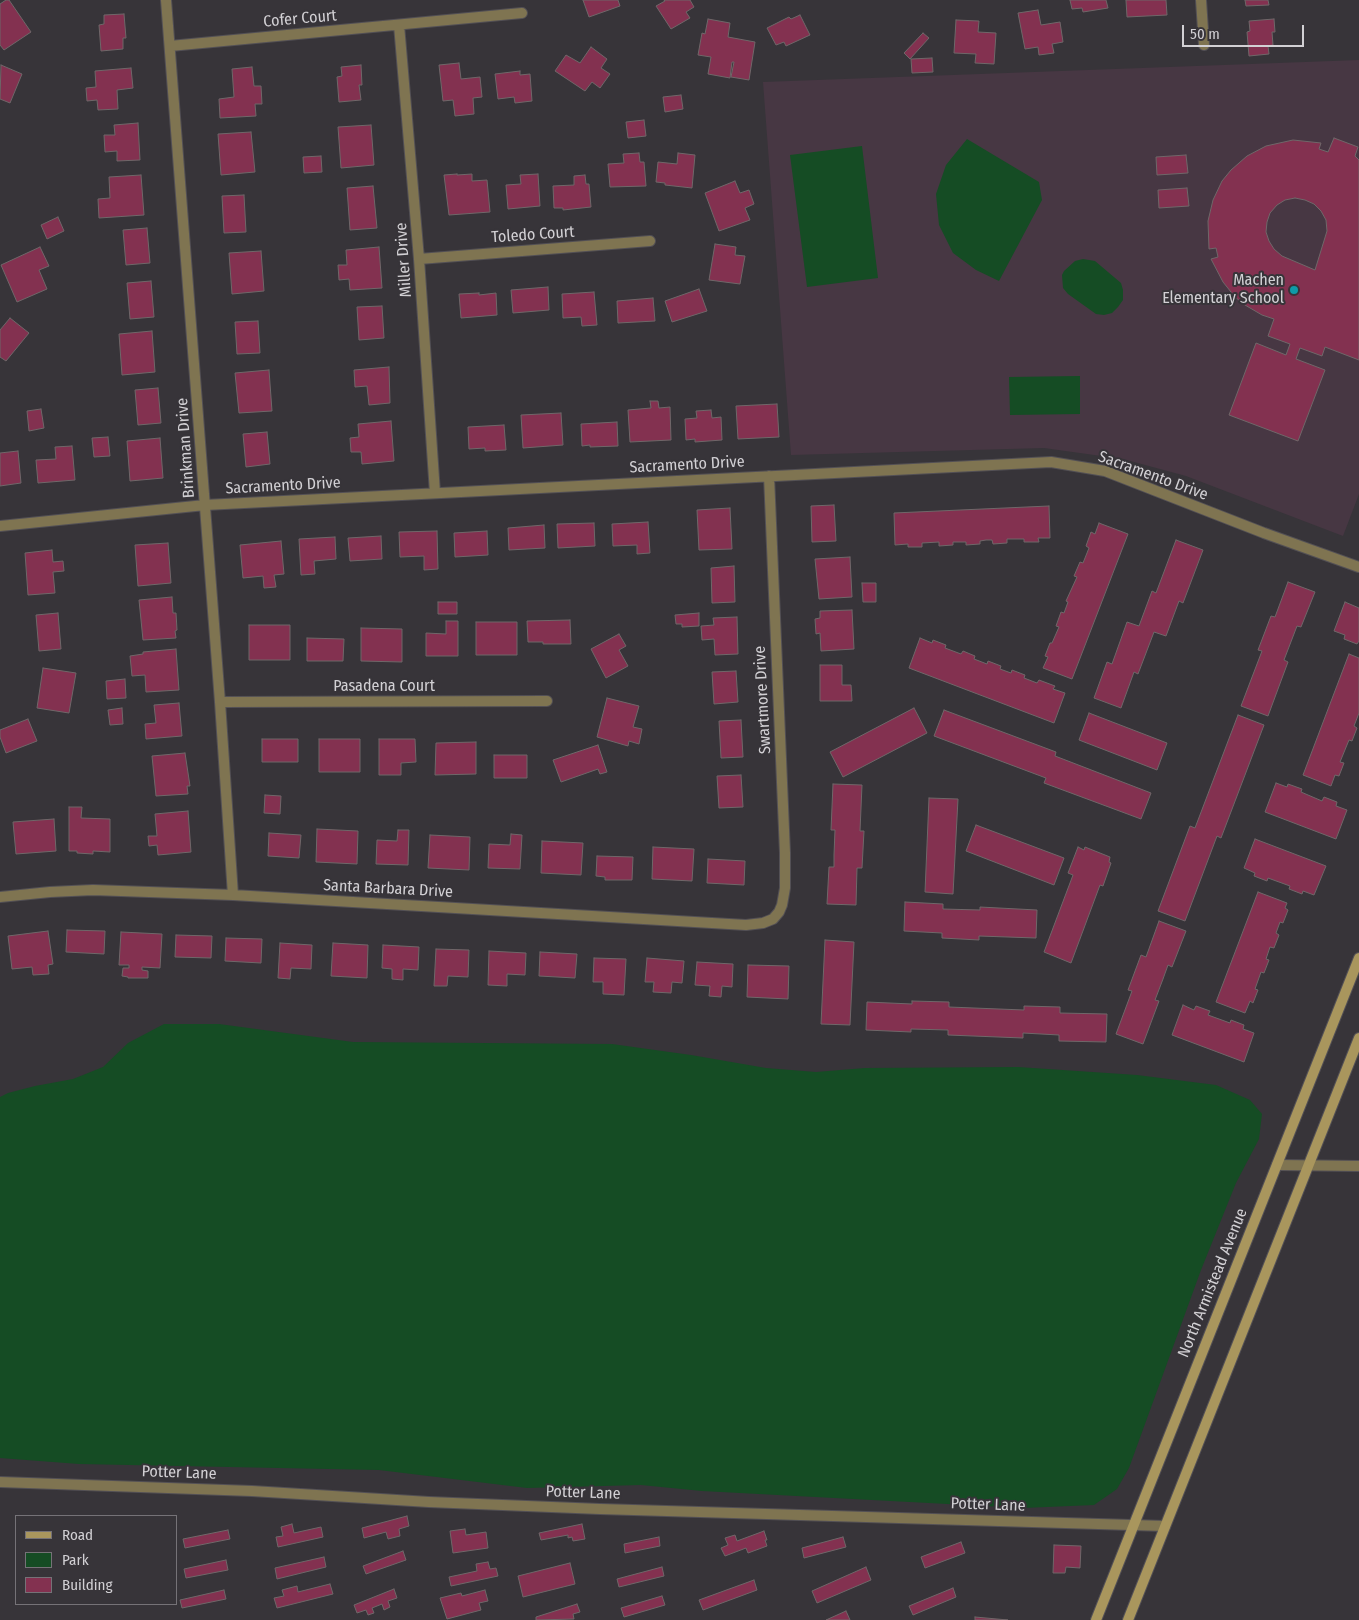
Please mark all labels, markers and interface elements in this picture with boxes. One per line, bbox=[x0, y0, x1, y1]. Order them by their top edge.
street label: Cofer Court bbox=[262, 6, 338, 32]
scale bar bbox=[1184, 15, 1306, 47]
text: 50 m bbox=[1190, 25, 1220, 43]
street label: Miller Drive bbox=[392, 222, 416, 298]
street label: Toledo Court bbox=[491, 223, 575, 247]
place label: Machen Elementary School bbox=[1162, 271, 1284, 309]
marker: Machen Elementary School bbox=[1288, 284, 1300, 296]
street label: Brinkman Drive bbox=[173, 397, 199, 499]
street label: Sacramento Drive bbox=[1096, 447, 1210, 505]
street label: Sacramento Drive bbox=[629, 452, 745, 478]
street label: Sacramento Drive bbox=[225, 473, 341, 499]
street label: Swartmore Drive bbox=[751, 645, 775, 755]
street label: Pasadena Court bbox=[333, 677, 435, 697]
street label: Santa Barbara Drive bbox=[323, 876, 453, 902]
street label: North Armistead Avenue bbox=[1174, 1206, 1252, 1360]
street label: Potter Lane bbox=[141, 1462, 217, 1484]
street label: Potter Lane bbox=[545, 1482, 621, 1504]
street label: Potter Lane bbox=[950, 1494, 1026, 1516]
legend bbox=[15, 1515, 178, 1605]
text: Road bbox=[62, 1526, 93, 1544]
text: Park bbox=[62, 1551, 89, 1569]
text: Building bbox=[62, 1576, 113, 1594]

